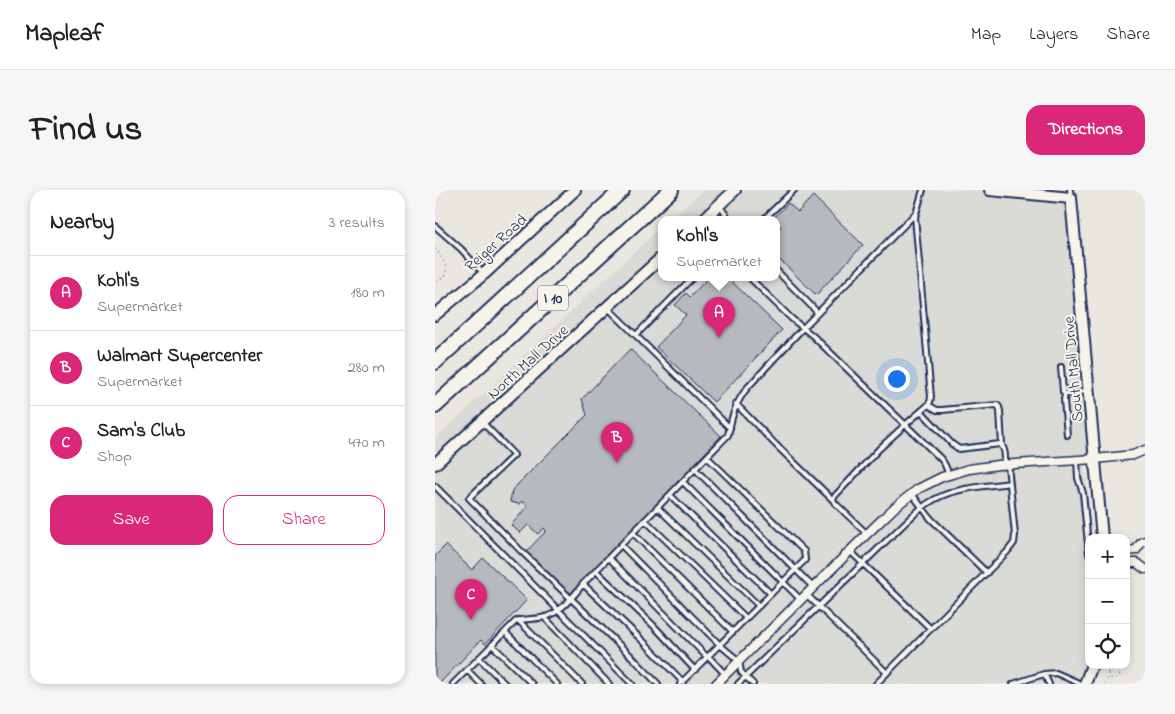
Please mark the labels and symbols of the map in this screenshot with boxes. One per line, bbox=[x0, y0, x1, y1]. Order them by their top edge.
street label: Reiger Road bbox=[460, 209, 533, 278]
road number: I 10 bbox=[538, 286, 568, 310]
pin: A bbox=[703, 297, 735, 338]
street label: South Mall Drive bbox=[1057, 314, 1091, 423]
street label: North Mall Drive bbox=[482, 319, 575, 406]
your location bbox=[884, 366, 910, 392]
pin: B bbox=[601, 422, 633, 463]
pin: C bbox=[455, 579, 487, 620]

